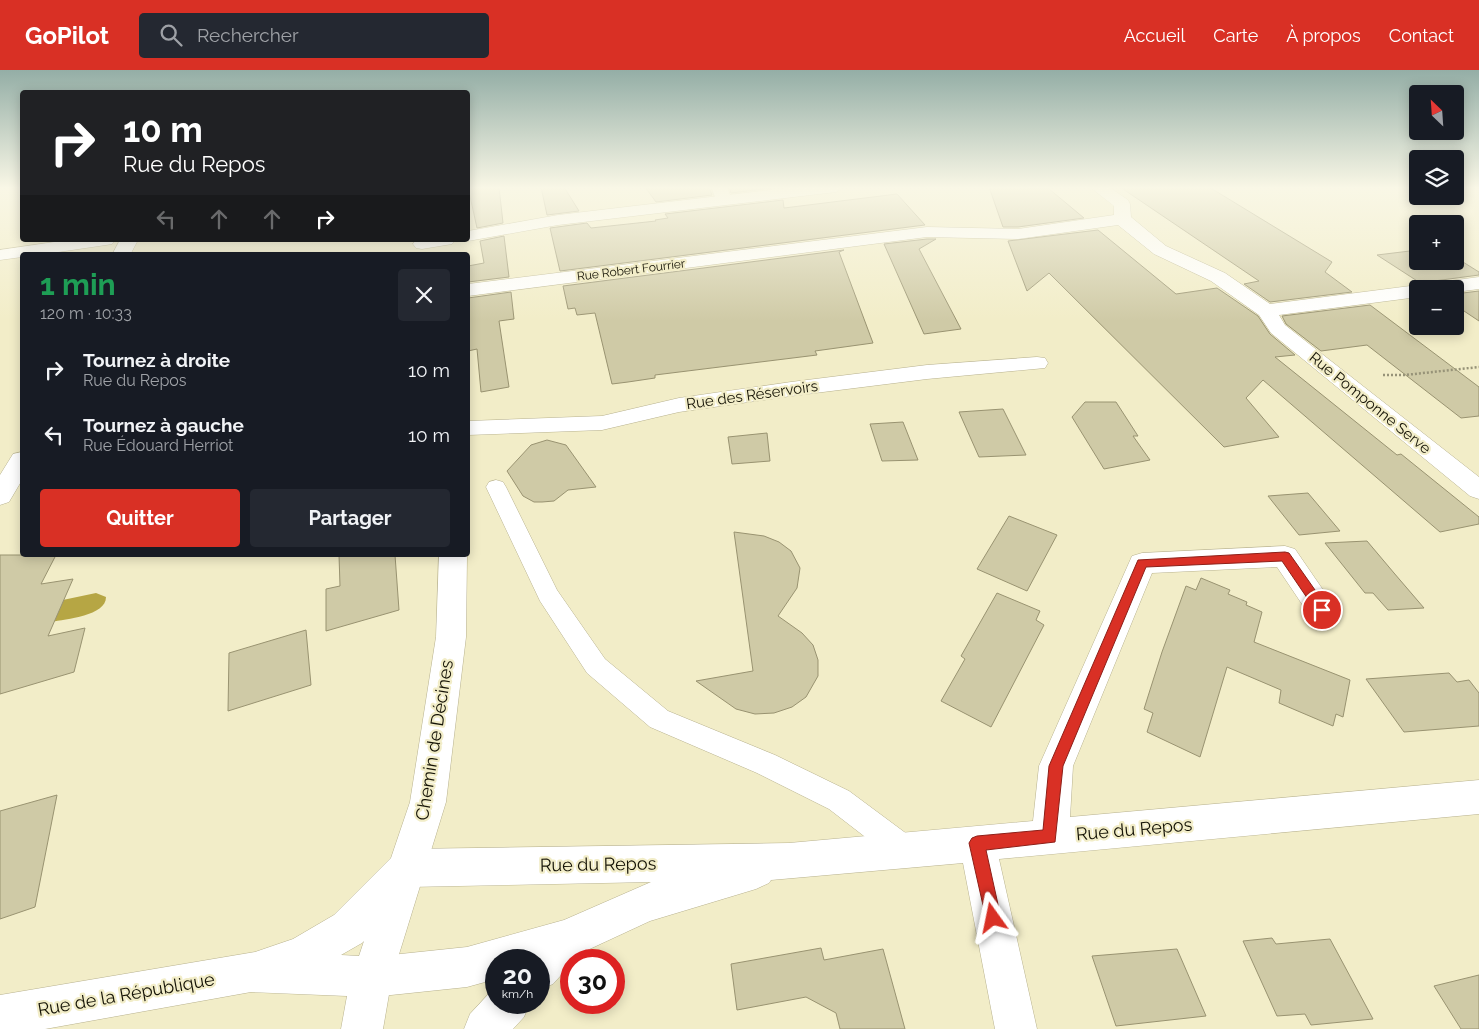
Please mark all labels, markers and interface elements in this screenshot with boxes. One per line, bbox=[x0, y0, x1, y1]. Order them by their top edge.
search box bbox=[139, 13, 489, 58]
text: GoPilot bbox=[25, 21, 109, 50]
icon: search bbox=[157, 21, 185, 49]
text: Rechercher bbox=[197, 24, 299, 46]
text: Accueil bbox=[1124, 25, 1185, 46]
text: Carte bbox=[1213, 25, 1258, 46]
text: À propos bbox=[1286, 25, 1361, 46]
text: Contact bbox=[1389, 25, 1454, 46]
north arrow bbox=[1409, 85, 1464, 140]
map controls bbox=[1409, 85, 1464, 335]
text: 10 m bbox=[123, 109, 203, 150]
icon: right bbox=[40, 110, 105, 175]
button: layers bbox=[1409, 150, 1464, 205]
text: Rue du Repos bbox=[123, 151, 265, 177]
icon: left bbox=[152, 205, 180, 233]
icon: ahead bbox=[205, 205, 233, 233]
icon: ahead bbox=[258, 205, 286, 233]
icon: right bbox=[311, 205, 339, 233]
button: + bbox=[1409, 215, 1464, 270]
street label: Rue Robert Fourrier bbox=[576, 256, 687, 284]
text: 1 min bbox=[40, 267, 116, 302]
button: close bbox=[398, 269, 450, 321]
button: − bbox=[1409, 280, 1464, 335]
text: 120 m · 10:33 bbox=[40, 304, 132, 323]
street label: Rue Pomponne Serve bbox=[1306, 348, 1435, 458]
text: Tournez à droite bbox=[83, 349, 230, 371]
icon: right bbox=[40, 356, 68, 384]
text: 10 m bbox=[408, 359, 450, 381]
text: Rue du Repos bbox=[83, 371, 187, 390]
street label: Rue des Réservoirs bbox=[685, 377, 819, 413]
text: Tournez à gauche bbox=[83, 414, 244, 436]
icon: left bbox=[40, 421, 68, 449]
text: 10 m bbox=[408, 424, 450, 446]
text: Rue Édouard Herriot bbox=[83, 436, 233, 455]
button: Quitter bbox=[40, 489, 240, 547]
button: Partager bbox=[250, 489, 450, 547]
pin bbox=[1301, 589, 1343, 631]
icon: arrive bbox=[1308, 596, 1336, 624]
street label: Chemin de Décines bbox=[411, 658, 457, 822]
street label: Rue du Repos bbox=[1075, 813, 1193, 845]
street label: Rue du Repos bbox=[540, 852, 657, 876]
position arrow bbox=[966, 891, 1018, 943]
speed limit sign: 30 bbox=[560, 949, 625, 1014]
text: 20 bbox=[503, 960, 532, 990]
street label: Rue de la République bbox=[36, 968, 216, 1020]
text: km/h bbox=[502, 987, 533, 1001]

